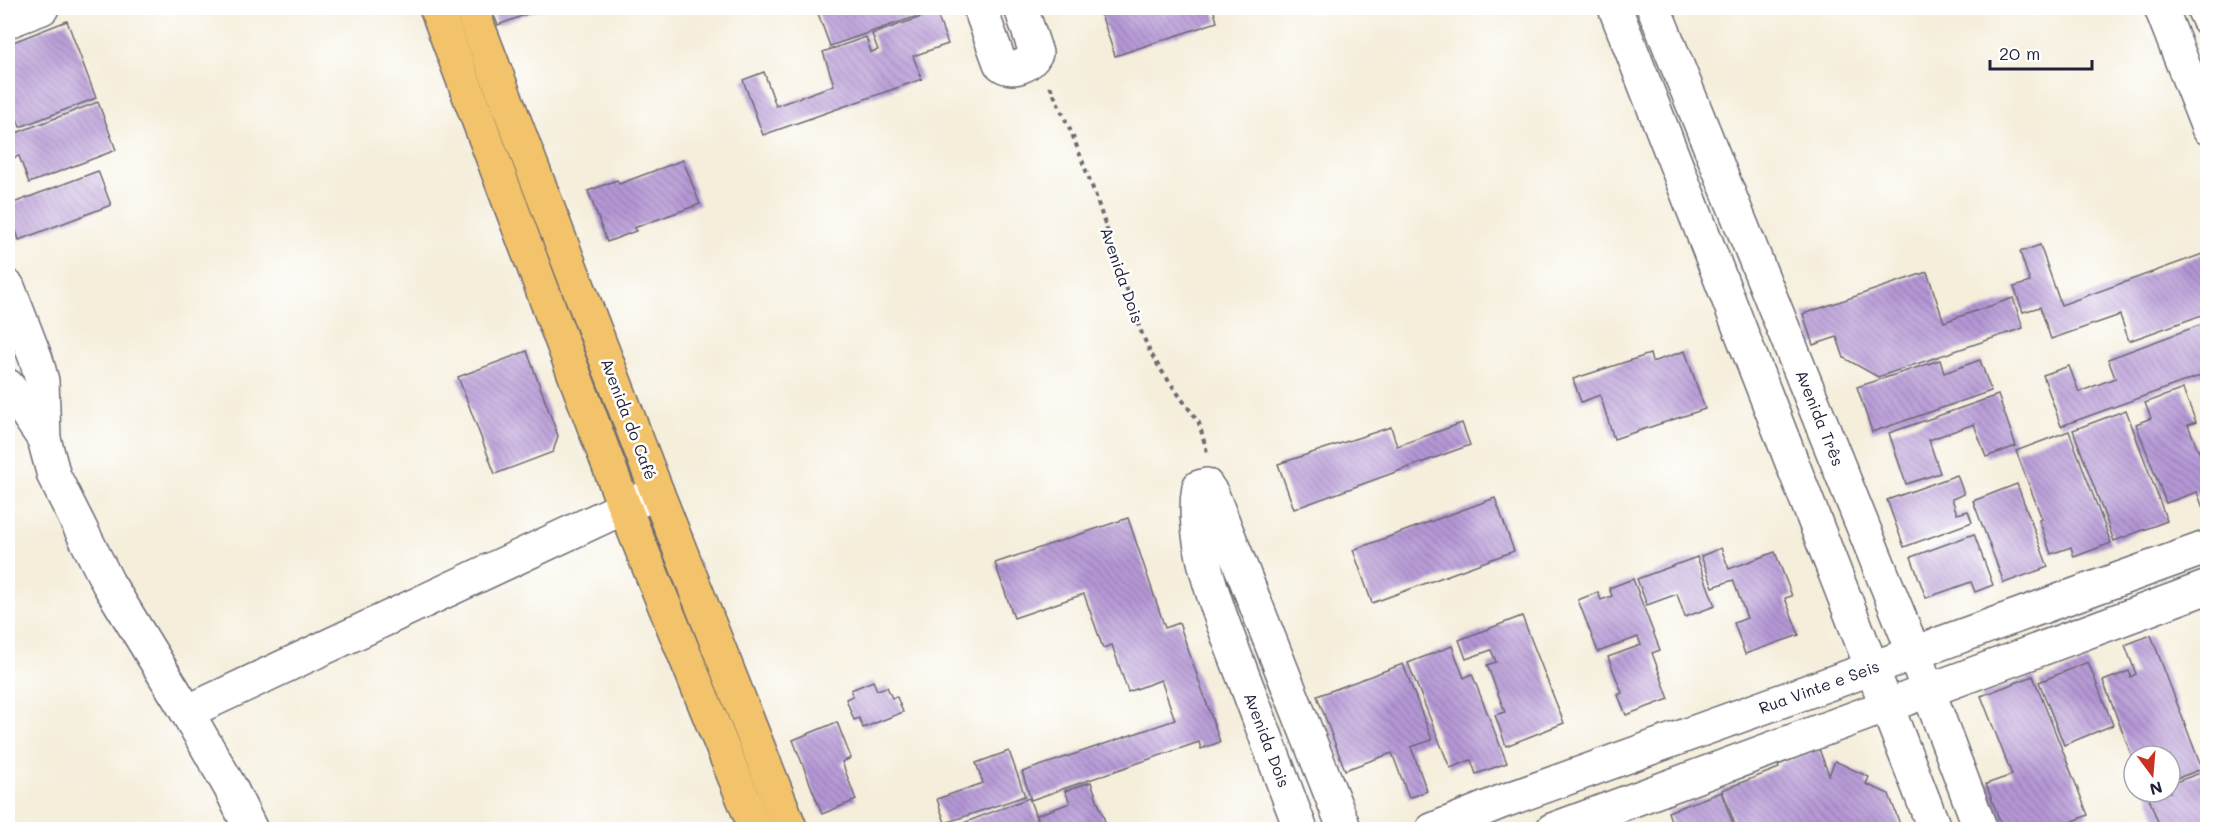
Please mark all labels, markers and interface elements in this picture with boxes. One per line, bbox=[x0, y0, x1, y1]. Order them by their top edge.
scale bar bbox=[1990, 33, 2092, 71]
text: 20 m bbox=[1999, 41, 2040, 65]
street label: Avenida Dois bbox=[1096, 224, 1149, 326]
street label: Avenida do Café bbox=[597, 355, 662, 483]
street label: Avenida Três bbox=[1792, 367, 1849, 469]
street label: Rua Vinte e Seis bbox=[1756, 655, 1882, 718]
street label: Avenida Dois bbox=[1240, 689, 1295, 790]
north arrow bbox=[2122, 744, 2182, 804]
text: N bbox=[2148, 777, 2165, 801]

